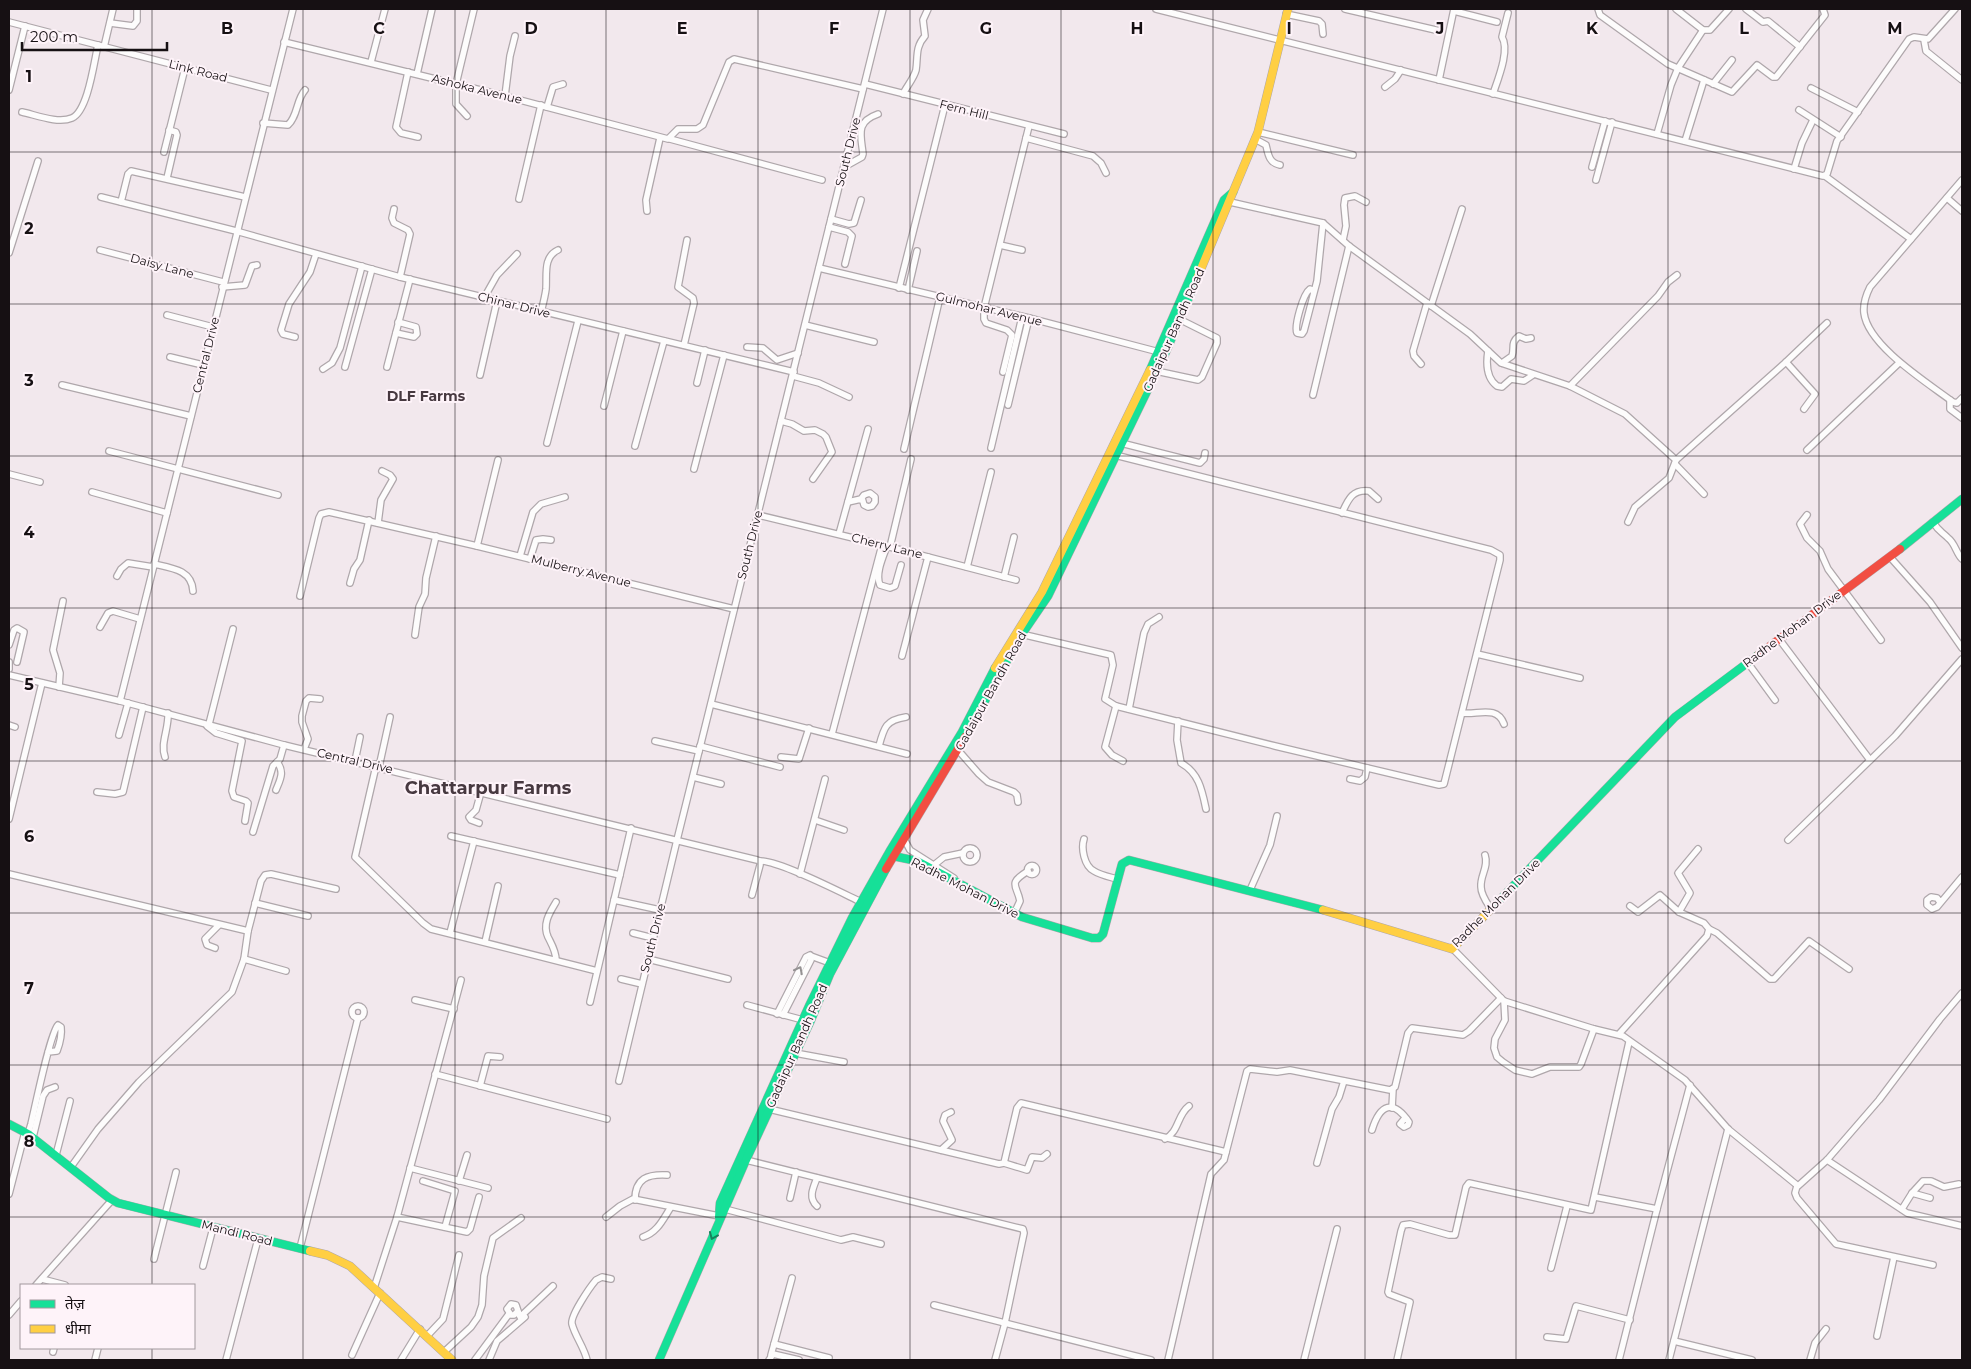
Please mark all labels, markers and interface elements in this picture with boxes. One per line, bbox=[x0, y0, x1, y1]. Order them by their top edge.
text: B bbox=[221, 19, 233, 38]
text: C bbox=[373, 19, 385, 38]
text: D bbox=[524, 19, 538, 38]
text: E bbox=[677, 19, 687, 38]
text: F bbox=[829, 19, 839, 38]
text: G bbox=[980, 19, 992, 38]
text: H bbox=[1131, 19, 1143, 38]
text: I bbox=[1286, 19, 1292, 38]
text: J bbox=[1435, 19, 1444, 38]
text: K bbox=[1586, 19, 1599, 38]
text: L bbox=[1739, 19, 1749, 38]
text: M bbox=[1887, 19, 1903, 38]
scale bar bbox=[22, 20, 168, 52]
text: 200 m bbox=[30, 27, 78, 46]
street label: Link Road bbox=[167, 56, 229, 85]
text: 1 bbox=[26, 67, 32, 86]
street label: Ashoka Avenue bbox=[430, 70, 524, 107]
street label: Fern Hill bbox=[938, 96, 990, 123]
street label: South Drive bbox=[832, 116, 863, 188]
text: 2 bbox=[24, 219, 34, 238]
street label: Daisy Lane bbox=[129, 250, 196, 281]
street label: Gadaipur Bandh Road bbox=[1139, 266, 1208, 394]
street label: Chinar Drive bbox=[476, 288, 552, 321]
street label: Gulmohar Avenue bbox=[934, 288, 1044, 329]
street label: Central Drive bbox=[189, 315, 222, 394]
text: 3 bbox=[23, 371, 34, 390]
district label: DLF Farms bbox=[387, 387, 466, 405]
street label: South Drive bbox=[734, 509, 765, 581]
text: 4 bbox=[23, 523, 35, 542]
street label: Cherry Lane bbox=[850, 529, 924, 562]
street label: Mulberry Avenue bbox=[530, 551, 633, 590]
street label: Radhe Mohan Drive bbox=[1740, 587, 1844, 670]
street label: Gadaipur Bandh Road bbox=[952, 629, 1030, 753]
text: 5 bbox=[24, 675, 34, 694]
street label: Central Drive bbox=[316, 744, 395, 777]
district label: Chattarpur Farms bbox=[405, 777, 572, 799]
text: 6 bbox=[24, 827, 34, 846]
street label: Radhe Mohan Drive bbox=[909, 854, 1022, 921]
street label: Radhe Mohan Drive bbox=[1448, 855, 1543, 950]
street label: South Drive bbox=[637, 902, 668, 974]
one-way arrow bbox=[793, 967, 803, 976]
text: 7 bbox=[24, 979, 34, 998]
street label: Gadaipur Bandh Road bbox=[762, 982, 831, 1110]
text: 8 bbox=[24, 1132, 34, 1151]
street label: Mandi Road bbox=[200, 1216, 274, 1249]
one-way arrow bbox=[708, 1231, 719, 1240]
legend bbox=[20, 1284, 195, 1349]
text: तेज़ bbox=[65, 1294, 86, 1313]
text: धीमा bbox=[65, 1319, 92, 1338]

